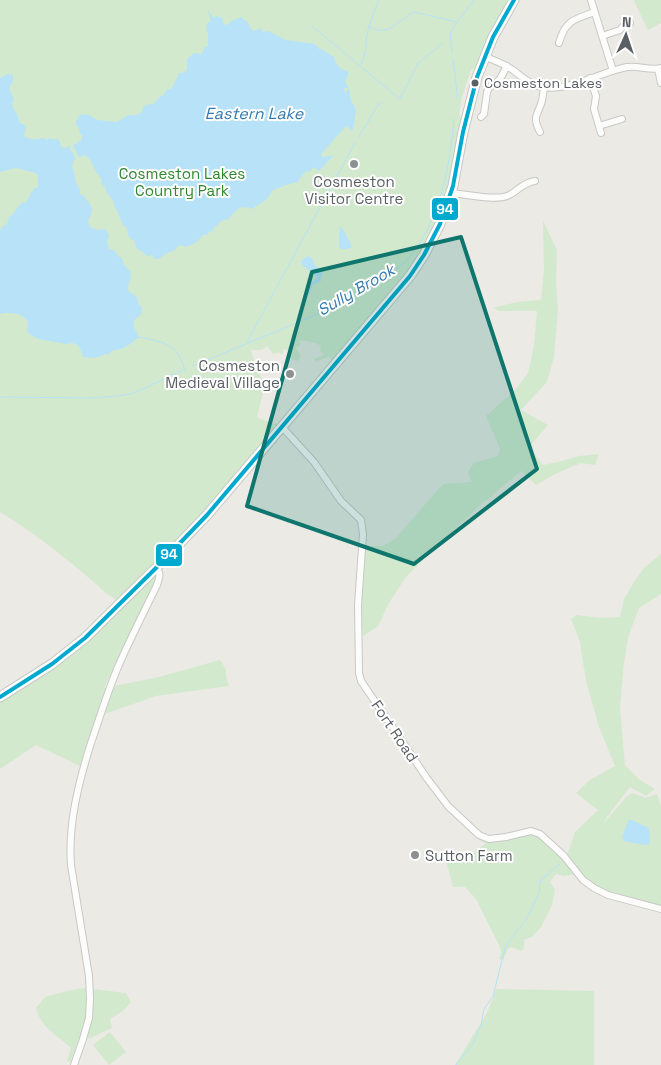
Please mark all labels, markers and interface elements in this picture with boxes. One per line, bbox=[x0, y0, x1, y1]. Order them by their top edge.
north arrow bbox=[601, 10, 651, 60]
text: N bbox=[622, 13, 632, 31]
place label: Cosmeston Lakes bbox=[484, 74, 602, 92]
marker: Cosmeston Lakes bbox=[470, 78, 480, 88]
water label: Eastern Lake bbox=[205, 103, 304, 124]
marker: Cosmeston Visitor Centre bbox=[348, 158, 360, 170]
park label: Cosmeston Lakes Country Park bbox=[119, 164, 245, 200]
place label: Cosmeston Visitor Centre bbox=[305, 172, 403, 208]
line badge: 94 bbox=[431, 197, 459, 221]
text: 94 bbox=[436, 200, 454, 218]
water label: Sully Brook bbox=[313, 258, 401, 321]
place label: Cosmeston Medieval Village bbox=[165, 356, 280, 392]
marker: Cosmeston Medieval Village bbox=[284, 368, 296, 380]
line badge: 94 bbox=[155, 543, 183, 567]
text: 94 bbox=[160, 545, 178, 563]
street label: Fort Road bbox=[367, 696, 423, 766]
place label: Sutton Farm bbox=[425, 846, 513, 865]
marker: Sutton Farm bbox=[409, 849, 421, 861]

